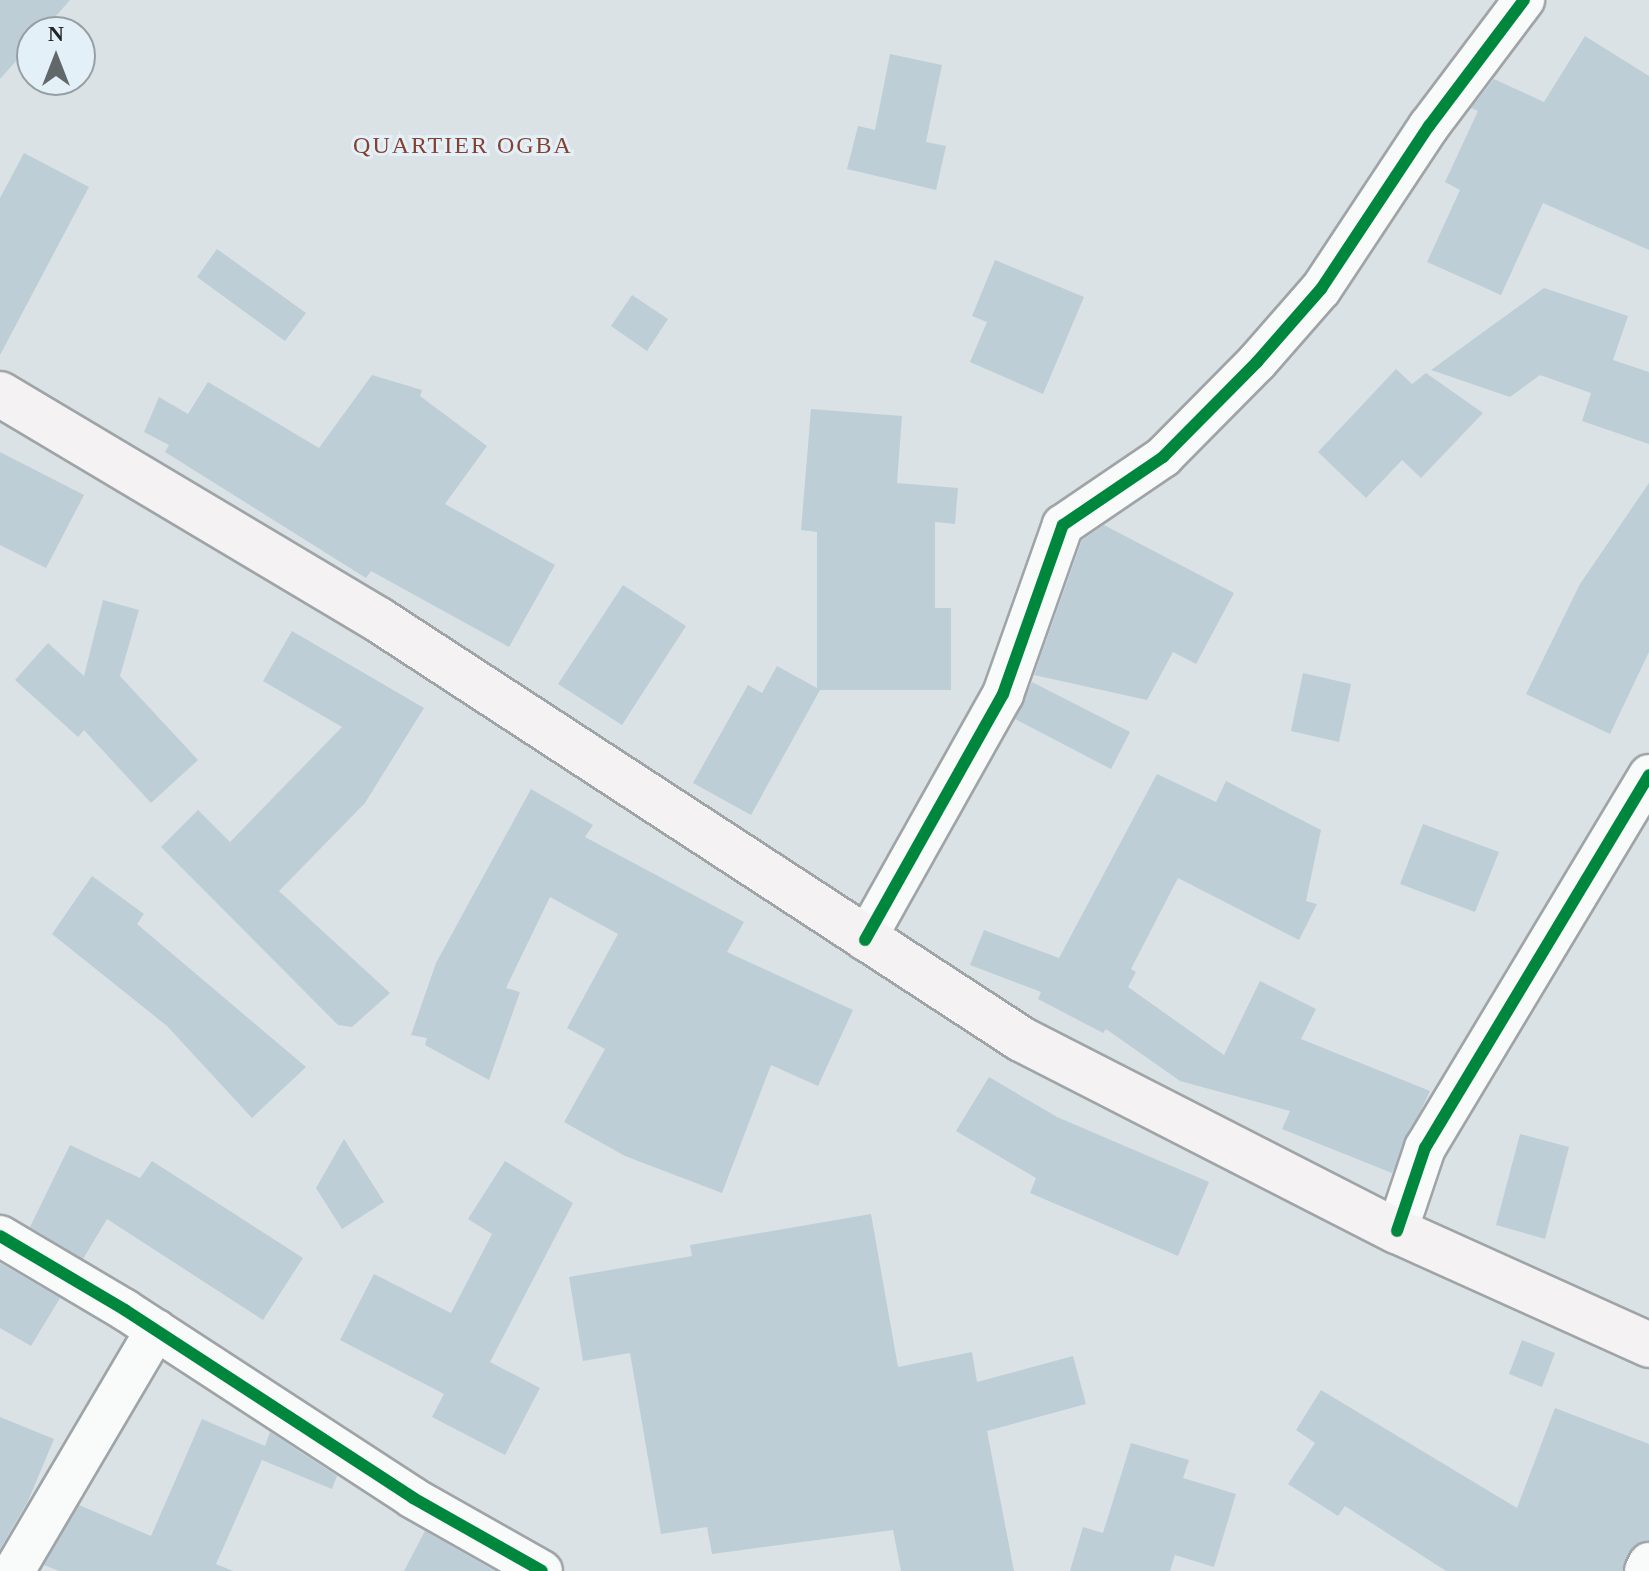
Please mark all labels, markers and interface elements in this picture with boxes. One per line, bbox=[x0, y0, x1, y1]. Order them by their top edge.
north arrow bbox=[16, 16, 96, 96]
text: N bbox=[48, 21, 64, 46]
district label: QUARTIER OGBA bbox=[353, 132, 573, 160]

